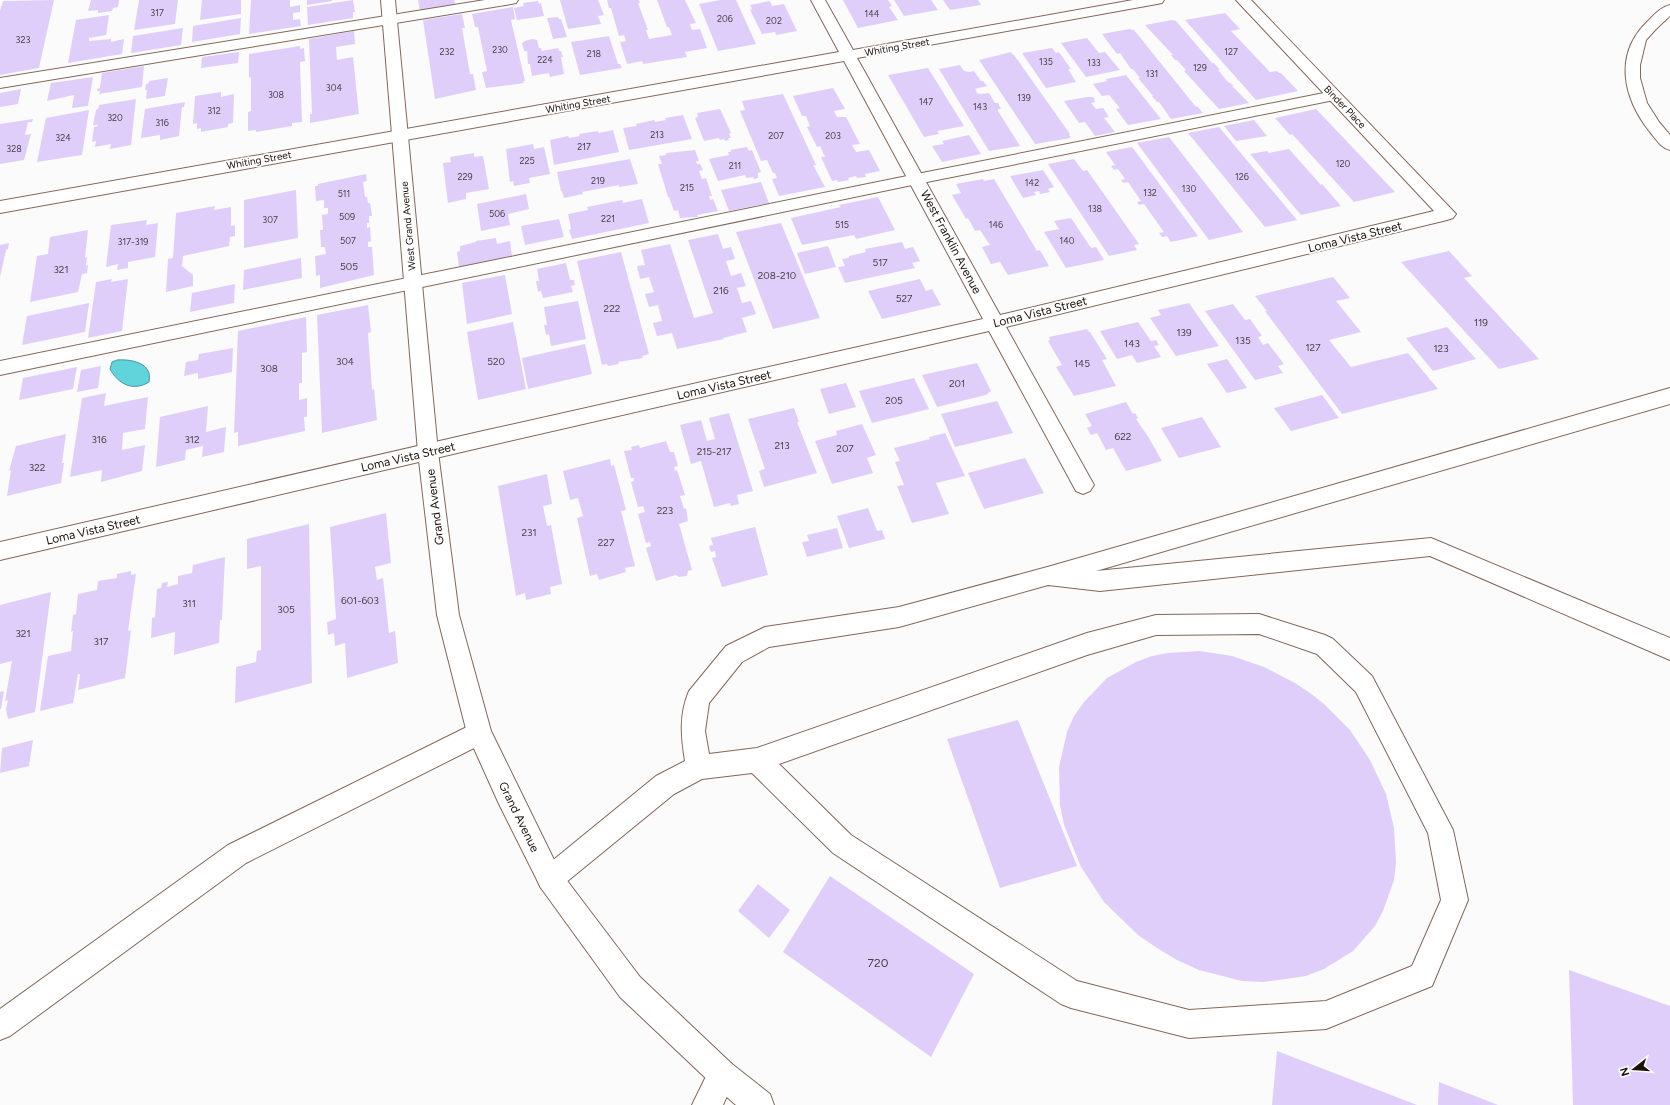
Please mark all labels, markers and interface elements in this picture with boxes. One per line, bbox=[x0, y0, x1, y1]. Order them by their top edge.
house number: 317 bbox=[150, 7, 164, 18]
house number: 144 bbox=[865, 8, 880, 19]
house number: 206 bbox=[717, 13, 733, 24]
house number: 202 bbox=[766, 15, 782, 26]
house number: 323 bbox=[16, 34, 31, 45]
street label: Whiting Street bbox=[864, 35, 931, 59]
house number: 230 bbox=[492, 44, 508, 55]
house number: 232 bbox=[440, 46, 454, 57]
house number: 127 bbox=[1224, 46, 1238, 57]
house number: 218 bbox=[587, 48, 602, 59]
house number: 224 bbox=[537, 54, 553, 65]
house number: 135 bbox=[1039, 56, 1053, 67]
house number: 133 bbox=[1087, 57, 1101, 68]
house number: 129 bbox=[1193, 62, 1207, 73]
house number: 131 bbox=[1146, 68, 1158, 79]
house number: 304 bbox=[326, 82, 343, 93]
street label: Binder Place bbox=[1321, 83, 1369, 132]
house number: 308 bbox=[268, 89, 285, 100]
street label: Whiting Street bbox=[545, 92, 612, 116]
house number: 139 bbox=[1017, 92, 1031, 103]
house number: 147 bbox=[919, 96, 933, 107]
house number: 143 bbox=[973, 101, 987, 112]
house number: 312 bbox=[207, 105, 221, 116]
house number: 320 bbox=[107, 112, 123, 123]
house number: 316 bbox=[155, 117, 169, 128]
house number: 213 bbox=[650, 129, 664, 140]
house number: 207 bbox=[768, 130, 784, 141]
house number: 203 bbox=[825, 130, 841, 141]
house number: 324 bbox=[55, 132, 71, 143]
house number: 217 bbox=[577, 141, 591, 152]
house number: 328 bbox=[6, 143, 22, 154]
street label: Whiting Street bbox=[226, 148, 293, 172]
house number: 225 bbox=[519, 155, 535, 166]
house number: 120 bbox=[1336, 158, 1350, 169]
house number: 211 bbox=[729, 160, 741, 171]
house number: 229 bbox=[457, 171, 473, 182]
house number: 126 bbox=[1235, 171, 1249, 182]
house number: 219 bbox=[591, 175, 605, 186]
house number: 142 bbox=[1025, 177, 1039, 188]
street label: West Grand Avenue bbox=[398, 180, 418, 271]
house number: 215 bbox=[680, 182, 694, 193]
house number: 130 bbox=[1182, 183, 1196, 194]
house number: 132 bbox=[1143, 187, 1157, 198]
house number: 511 bbox=[338, 188, 350, 199]
street label: West Franklin Avenue bbox=[918, 188, 984, 297]
house number: 138 bbox=[1088, 203, 1103, 214]
house number: 506 bbox=[489, 208, 505, 219]
house number: 509 bbox=[339, 211, 355, 222]
house number: 221 bbox=[601, 213, 615, 224]
house number: 307 bbox=[262, 214, 278, 225]
street label: Loma Vista Street bbox=[1307, 218, 1404, 255]
house number: 515 bbox=[835, 219, 849, 230]
house number: 146 bbox=[989, 219, 1003, 230]
house number: 507 bbox=[340, 235, 356, 246]
house number: 140 bbox=[1059, 235, 1075, 246]
house number: 317-319 bbox=[118, 236, 148, 247]
house number: 517 bbox=[872, 256, 888, 269]
house number: 505 bbox=[340, 260, 358, 273]
house number: 321 bbox=[53, 263, 69, 276]
house number: 208-210 bbox=[758, 269, 796, 282]
house number: 216 bbox=[713, 284, 729, 297]
house number: 527 bbox=[896, 292, 913, 305]
street label: Loma Vista Street bbox=[992, 293, 1089, 330]
house number: 222 bbox=[604, 302, 620, 315]
house number: 119 bbox=[1474, 316, 1488, 329]
house number: 139 bbox=[1176, 326, 1192, 339]
house number: 135 bbox=[1235, 334, 1251, 347]
house number: 143 bbox=[1124, 337, 1140, 350]
house number: 127 bbox=[1305, 341, 1321, 354]
house number: 123 bbox=[1433, 342, 1449, 355]
house number: 304 bbox=[336, 355, 354, 368]
house number: 520 bbox=[487, 355, 505, 368]
house number: 145 bbox=[1074, 357, 1090, 370]
house number: 308 bbox=[260, 362, 278, 375]
street label: Loma Vista Street bbox=[675, 367, 773, 403]
house number: 201 bbox=[949, 377, 965, 390]
house number: 205 bbox=[885, 394, 903, 407]
house number: 622 bbox=[1115, 430, 1131, 443]
house number: 316 bbox=[91, 433, 107, 446]
house number: 312 bbox=[184, 433, 200, 446]
street label: Loma Vista Street bbox=[359, 439, 457, 475]
house number: 213 bbox=[774, 439, 790, 452]
house number: 207 bbox=[836, 442, 854, 455]
house number: 215-217 bbox=[697, 445, 732, 458]
house number: 322 bbox=[29, 461, 45, 474]
street label: Grand Avenue bbox=[423, 468, 447, 546]
house number: 223 bbox=[657, 504, 673, 517]
street label: Loma Vista Street bbox=[44, 512, 142, 548]
house number: 231 bbox=[521, 526, 537, 539]
house number: 227 bbox=[598, 536, 615, 549]
house number: 601-603 bbox=[341, 594, 379, 607]
house number: 311 bbox=[182, 597, 196, 610]
house number: 305 bbox=[277, 603, 295, 616]
house number: 321 bbox=[15, 627, 31, 640]
house number: 317 bbox=[94, 635, 109, 648]
street label: Grand Avenue bbox=[496, 780, 542, 855]
house number: 720 bbox=[868, 956, 889, 970]
north arrow bbox=[1614, 1049, 1654, 1089]
text: N bbox=[1617, 1066, 1632, 1078]

